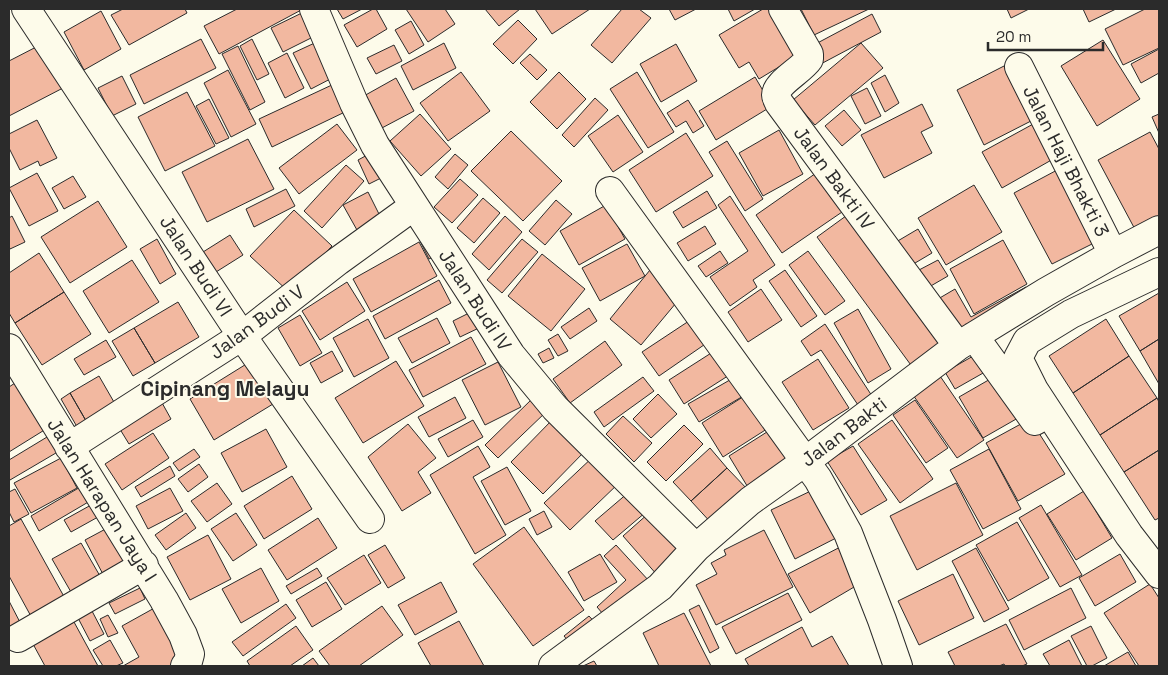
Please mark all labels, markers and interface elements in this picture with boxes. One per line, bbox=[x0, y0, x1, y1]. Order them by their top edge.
scale bar bbox=[988, 20, 1103, 52]
text: 20 m bbox=[996, 27, 1031, 46]
street label: Jalan Haji Bhakti 3 bbox=[1017, 81, 1115, 241]
street label: Jalan Bakti IV bbox=[788, 121, 880, 235]
street label: Jalan Budi VI bbox=[154, 211, 238, 321]
street label: Jalan Budi IV bbox=[433, 244, 517, 356]
street label: Jalan Budi V bbox=[205, 279, 310, 365]
district label: Cipinang Melayu bbox=[141, 375, 309, 402]
street label: Jalan Bakti bbox=[796, 392, 892, 472]
street label: Jalan Harapan Jaya I bbox=[42, 414, 162, 586]

